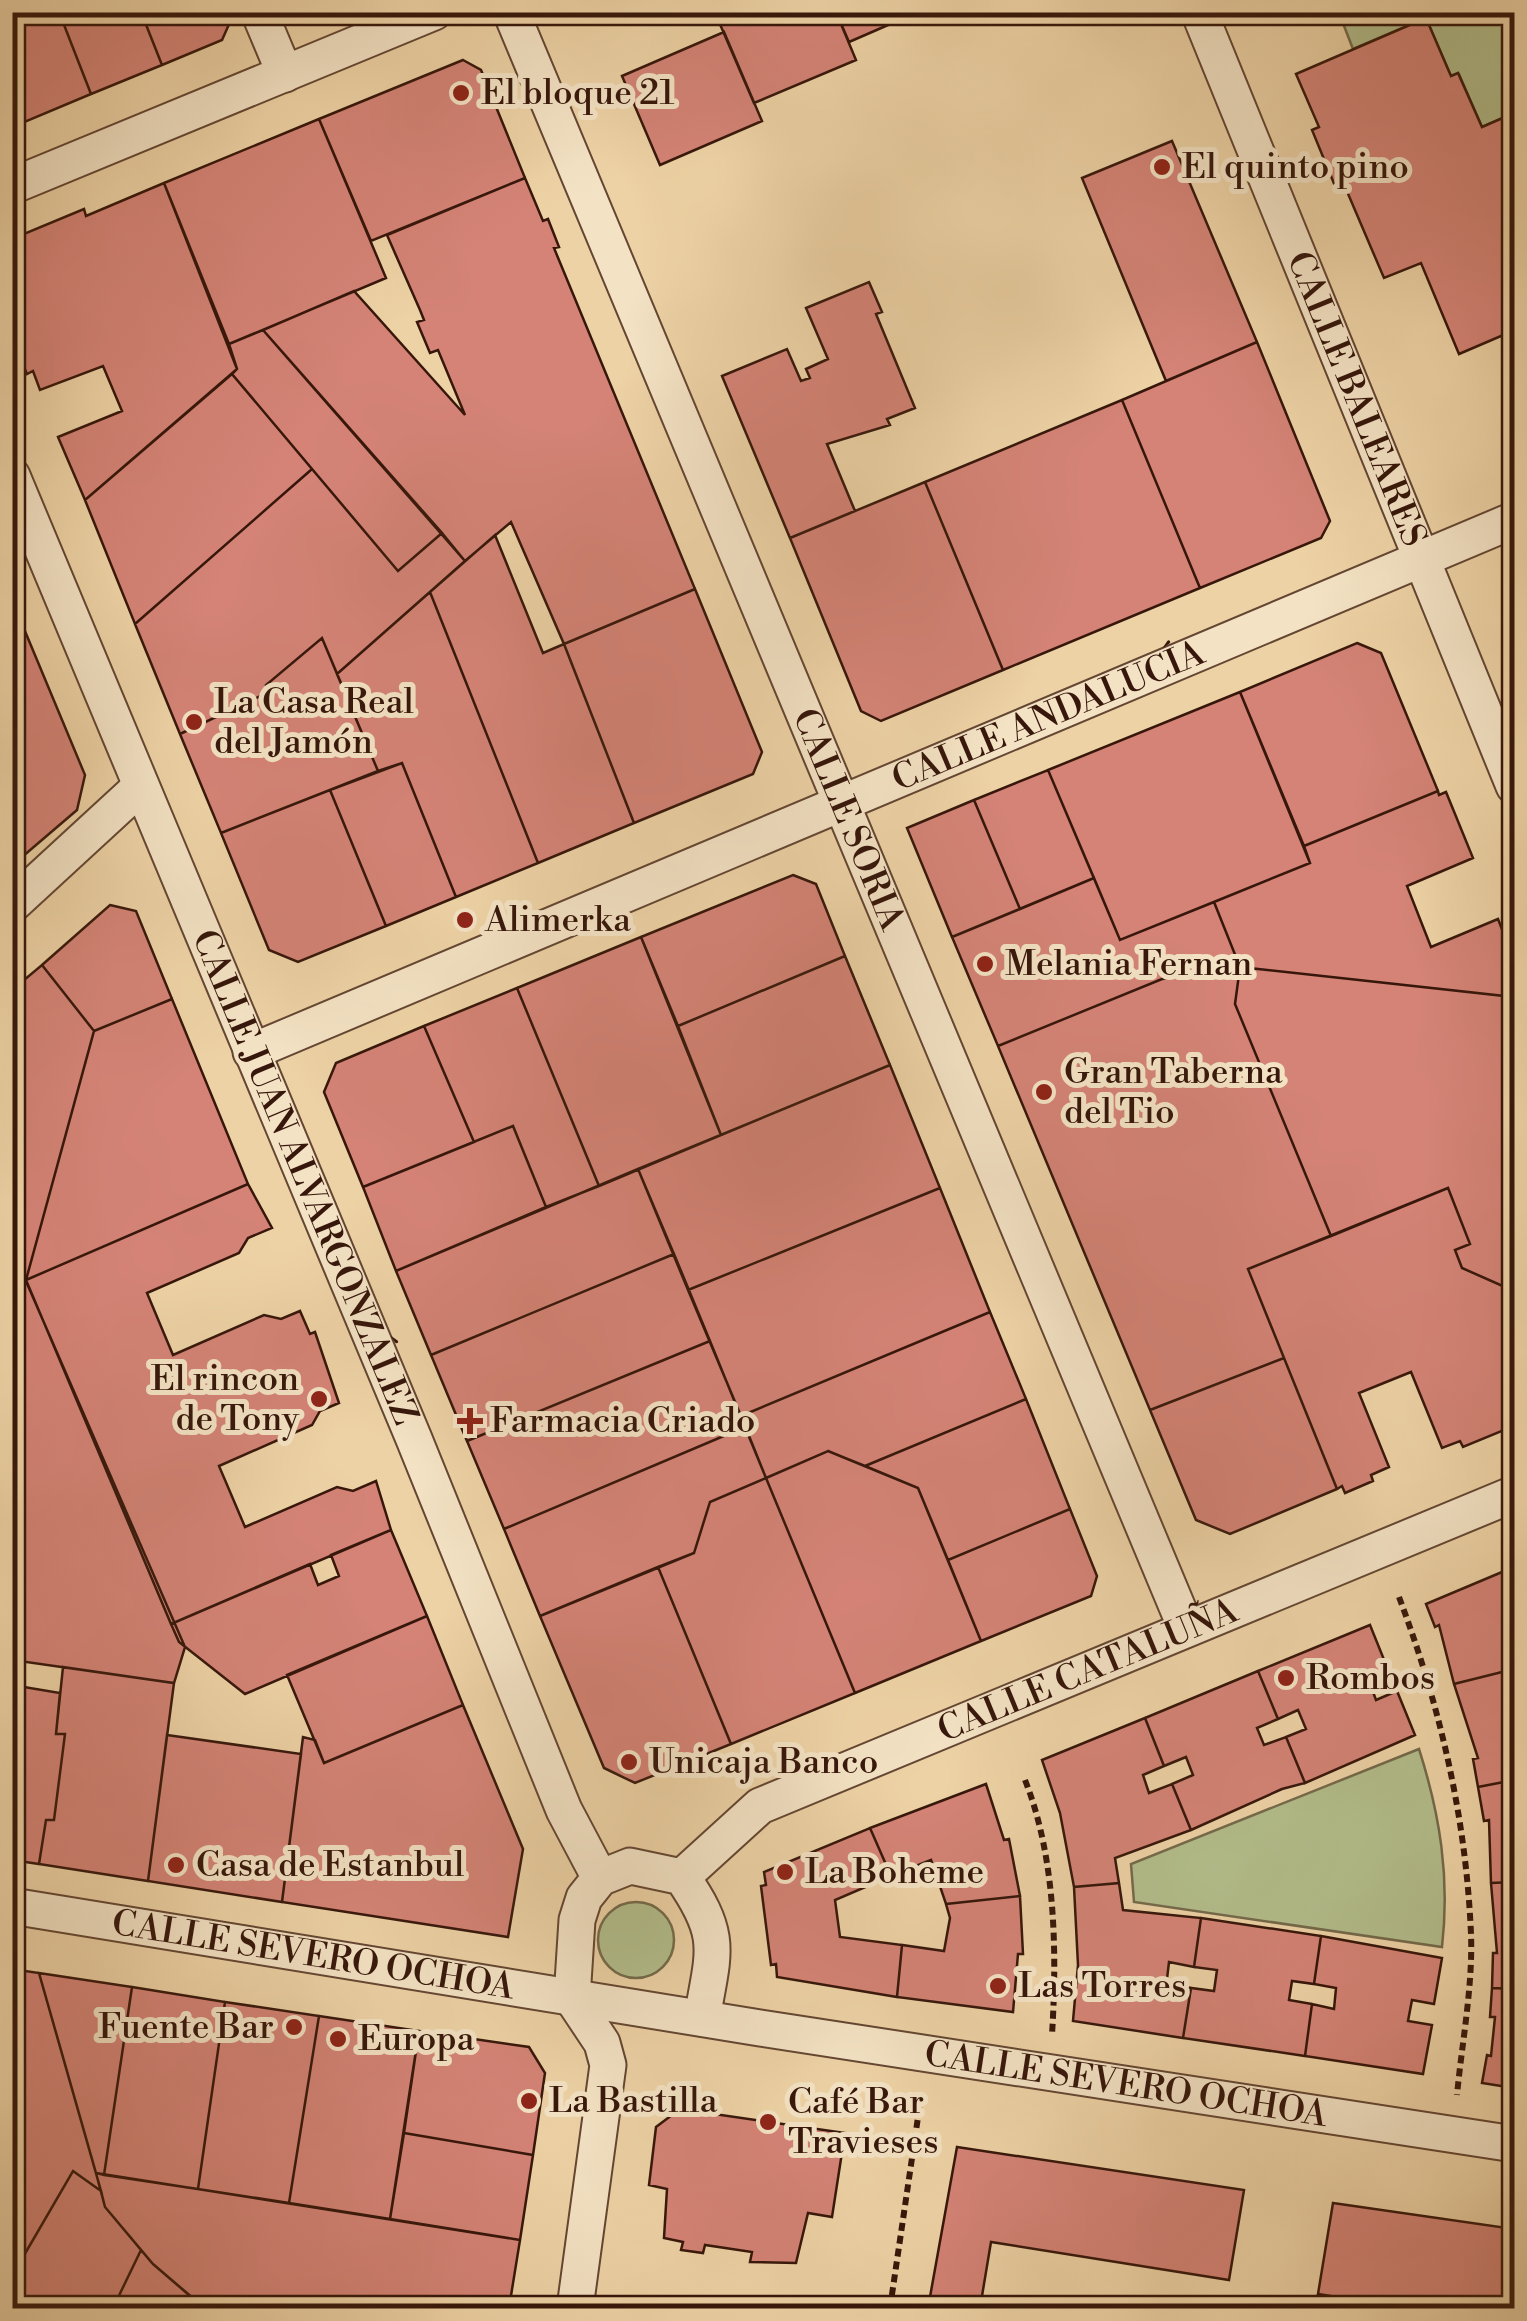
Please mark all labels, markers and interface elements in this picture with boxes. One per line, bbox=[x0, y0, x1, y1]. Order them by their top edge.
place label: El bloque 21 bbox=[481, 72, 675, 115]
marker: El bloque 21 bbox=[450, 82, 472, 104]
place label: El quinto pino bbox=[1182, 146, 1409, 189]
marker: El quinto pino bbox=[1151, 156, 1173, 178]
street label: CALLE BALEARES bbox=[1277, 245, 1436, 553]
street label: CALLE ANDALUCÍA bbox=[886, 631, 1212, 801]
place label: La Casa Real del Jamón bbox=[214, 681, 414, 764]
street label: CALLE SORIA bbox=[783, 702, 914, 937]
marker: La Casa Real del Jamón bbox=[183, 711, 205, 733]
place label: Alimerka bbox=[484, 899, 631, 942]
marker: Alimerka bbox=[454, 909, 476, 931]
street label: CALLE JUAN ALVARGONZÁLEZ bbox=[182, 924, 427, 1431]
place label: Melania Fernan bbox=[1005, 943, 1253, 986]
marker: Melania Fernan bbox=[974, 953, 996, 975]
place label: Gran Taberna del Tio bbox=[1064, 1051, 1283, 1134]
marker: Gran Taberna del Tio bbox=[1033, 1081, 1055, 1103]
place label: El rincon de Tony bbox=[151, 1358, 300, 1441]
marker: El rincon de Tony bbox=[308, 1388, 330, 1410]
place label: Farmacia Criado bbox=[490, 1400, 756, 1443]
marker: Farmacia Criado bbox=[459, 1410, 481, 1432]
street label: CALLE CATALUÑA bbox=[931, 1589, 1245, 1752]
place label: Rombos bbox=[1306, 1657, 1435, 1700]
marker: Rombos bbox=[1275, 1667, 1297, 1689]
place label: Unicaja Banco bbox=[649, 1741, 878, 1784]
marker: Unicaja Banco bbox=[618, 1751, 640, 1773]
place label: Casa de Estanbul bbox=[196, 1844, 464, 1887]
place label: La Boheme bbox=[805, 1851, 984, 1894]
marker: Casa de Estanbul bbox=[165, 1854, 187, 1876]
marker: La Boheme bbox=[774, 1861, 796, 1883]
street label: CALLE SEVERO OCHOA bbox=[109, 1901, 518, 2009]
place label: Las Torres bbox=[1018, 1965, 1186, 2008]
marker: Las Torres bbox=[987, 1975, 1009, 1997]
place label: Fuente Bar bbox=[98, 2006, 274, 2049]
marker: Fuente Bar bbox=[283, 2016, 305, 2038]
place label: Europa bbox=[358, 2018, 475, 2061]
marker: Europa bbox=[327, 2028, 349, 2050]
street label: CALLE SEVERO OCHOA bbox=[922, 2032, 1331, 2137]
place label: La Bastilla bbox=[549, 2080, 718, 2123]
place label: Café Bar Travieses bbox=[788, 2081, 939, 2164]
marker: La Bastilla bbox=[518, 2090, 540, 2112]
marker: Café Bar Travieses bbox=[757, 2111, 779, 2133]

